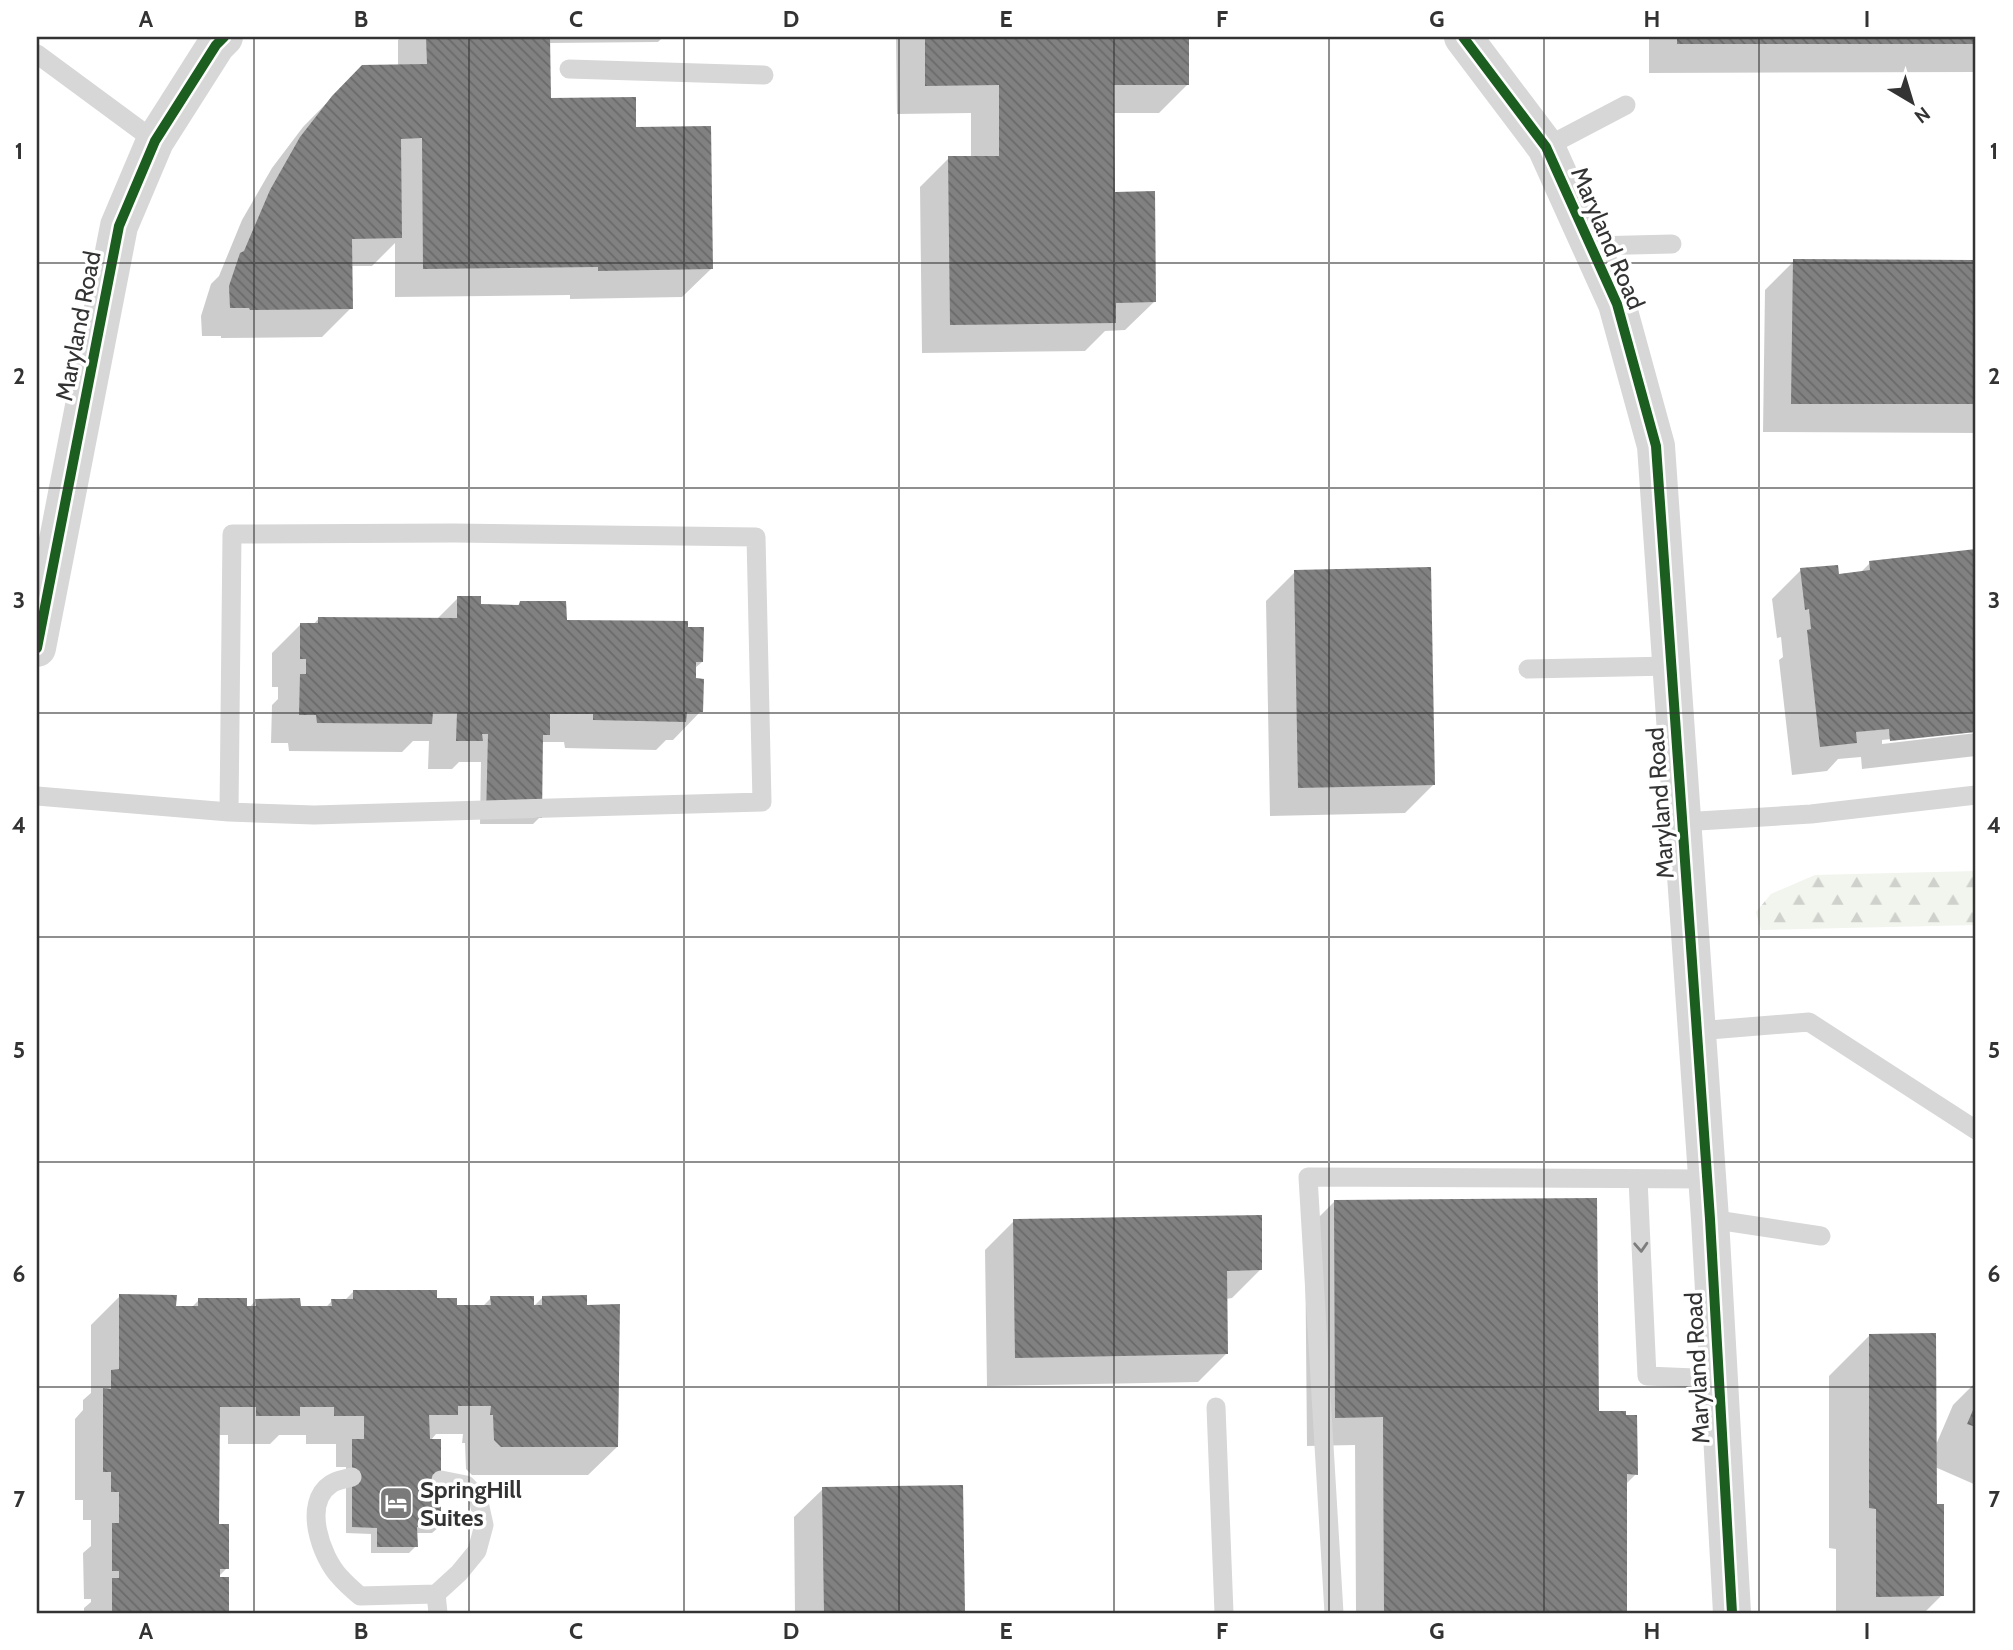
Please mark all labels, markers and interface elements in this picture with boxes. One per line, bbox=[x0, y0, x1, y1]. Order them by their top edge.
text: A bbox=[139, 5, 154, 33]
text: B bbox=[354, 5, 368, 33]
text: C bbox=[569, 5, 583, 33]
text: D bbox=[783, 5, 799, 33]
text: E bbox=[999, 5, 1013, 33]
text: F bbox=[1216, 5, 1228, 33]
text: G bbox=[1429, 5, 1445, 33]
text: H bbox=[1644, 5, 1660, 33]
text: I bbox=[1864, 5, 1870, 33]
north arrow bbox=[1876, 66, 1946, 136]
text: N bbox=[1910, 102, 1935, 128]
text: 1 bbox=[15, 137, 23, 165]
text: 1 bbox=[1990, 137, 1998, 165]
street label: Maryland Road bbox=[1565, 162, 1651, 314]
street label: Maryland Road bbox=[49, 249, 107, 403]
text: 2 bbox=[13, 362, 25, 390]
text: 2 bbox=[1988, 362, 2000, 390]
text: 3 bbox=[13, 586, 25, 614]
text: 3 bbox=[1988, 586, 2000, 614]
street label: Maryland Road bbox=[1640, 726, 1680, 880]
text: 4 bbox=[12, 811, 26, 839]
text: 4 bbox=[1987, 811, 2001, 839]
text: 5 bbox=[13, 1036, 25, 1064]
text: 5 bbox=[1988, 1036, 2000, 1064]
one-way arrow bbox=[1633, 1242, 1648, 1253]
text: 6 bbox=[13, 1260, 25, 1288]
text: 6 bbox=[1988, 1260, 2000, 1288]
street label: Maryland Road bbox=[1679, 1291, 1715, 1445]
place label: SpringHill Suites bbox=[420, 1475, 522, 1532]
hotel icon: SpringHill Suites bbox=[377, 1484, 415, 1522]
text: 7 bbox=[13, 1485, 25, 1513]
text: 7 bbox=[1988, 1485, 2000, 1513]
text: A bbox=[139, 1617, 154, 1645]
text: B bbox=[354, 1617, 368, 1645]
text: C bbox=[569, 1617, 583, 1645]
text: D bbox=[783, 1617, 799, 1645]
text: E bbox=[999, 1617, 1013, 1645]
text: F bbox=[1216, 1617, 1228, 1645]
text: G bbox=[1429, 1617, 1445, 1645]
text: H bbox=[1644, 1617, 1660, 1645]
text: I bbox=[1864, 1617, 1870, 1645]

